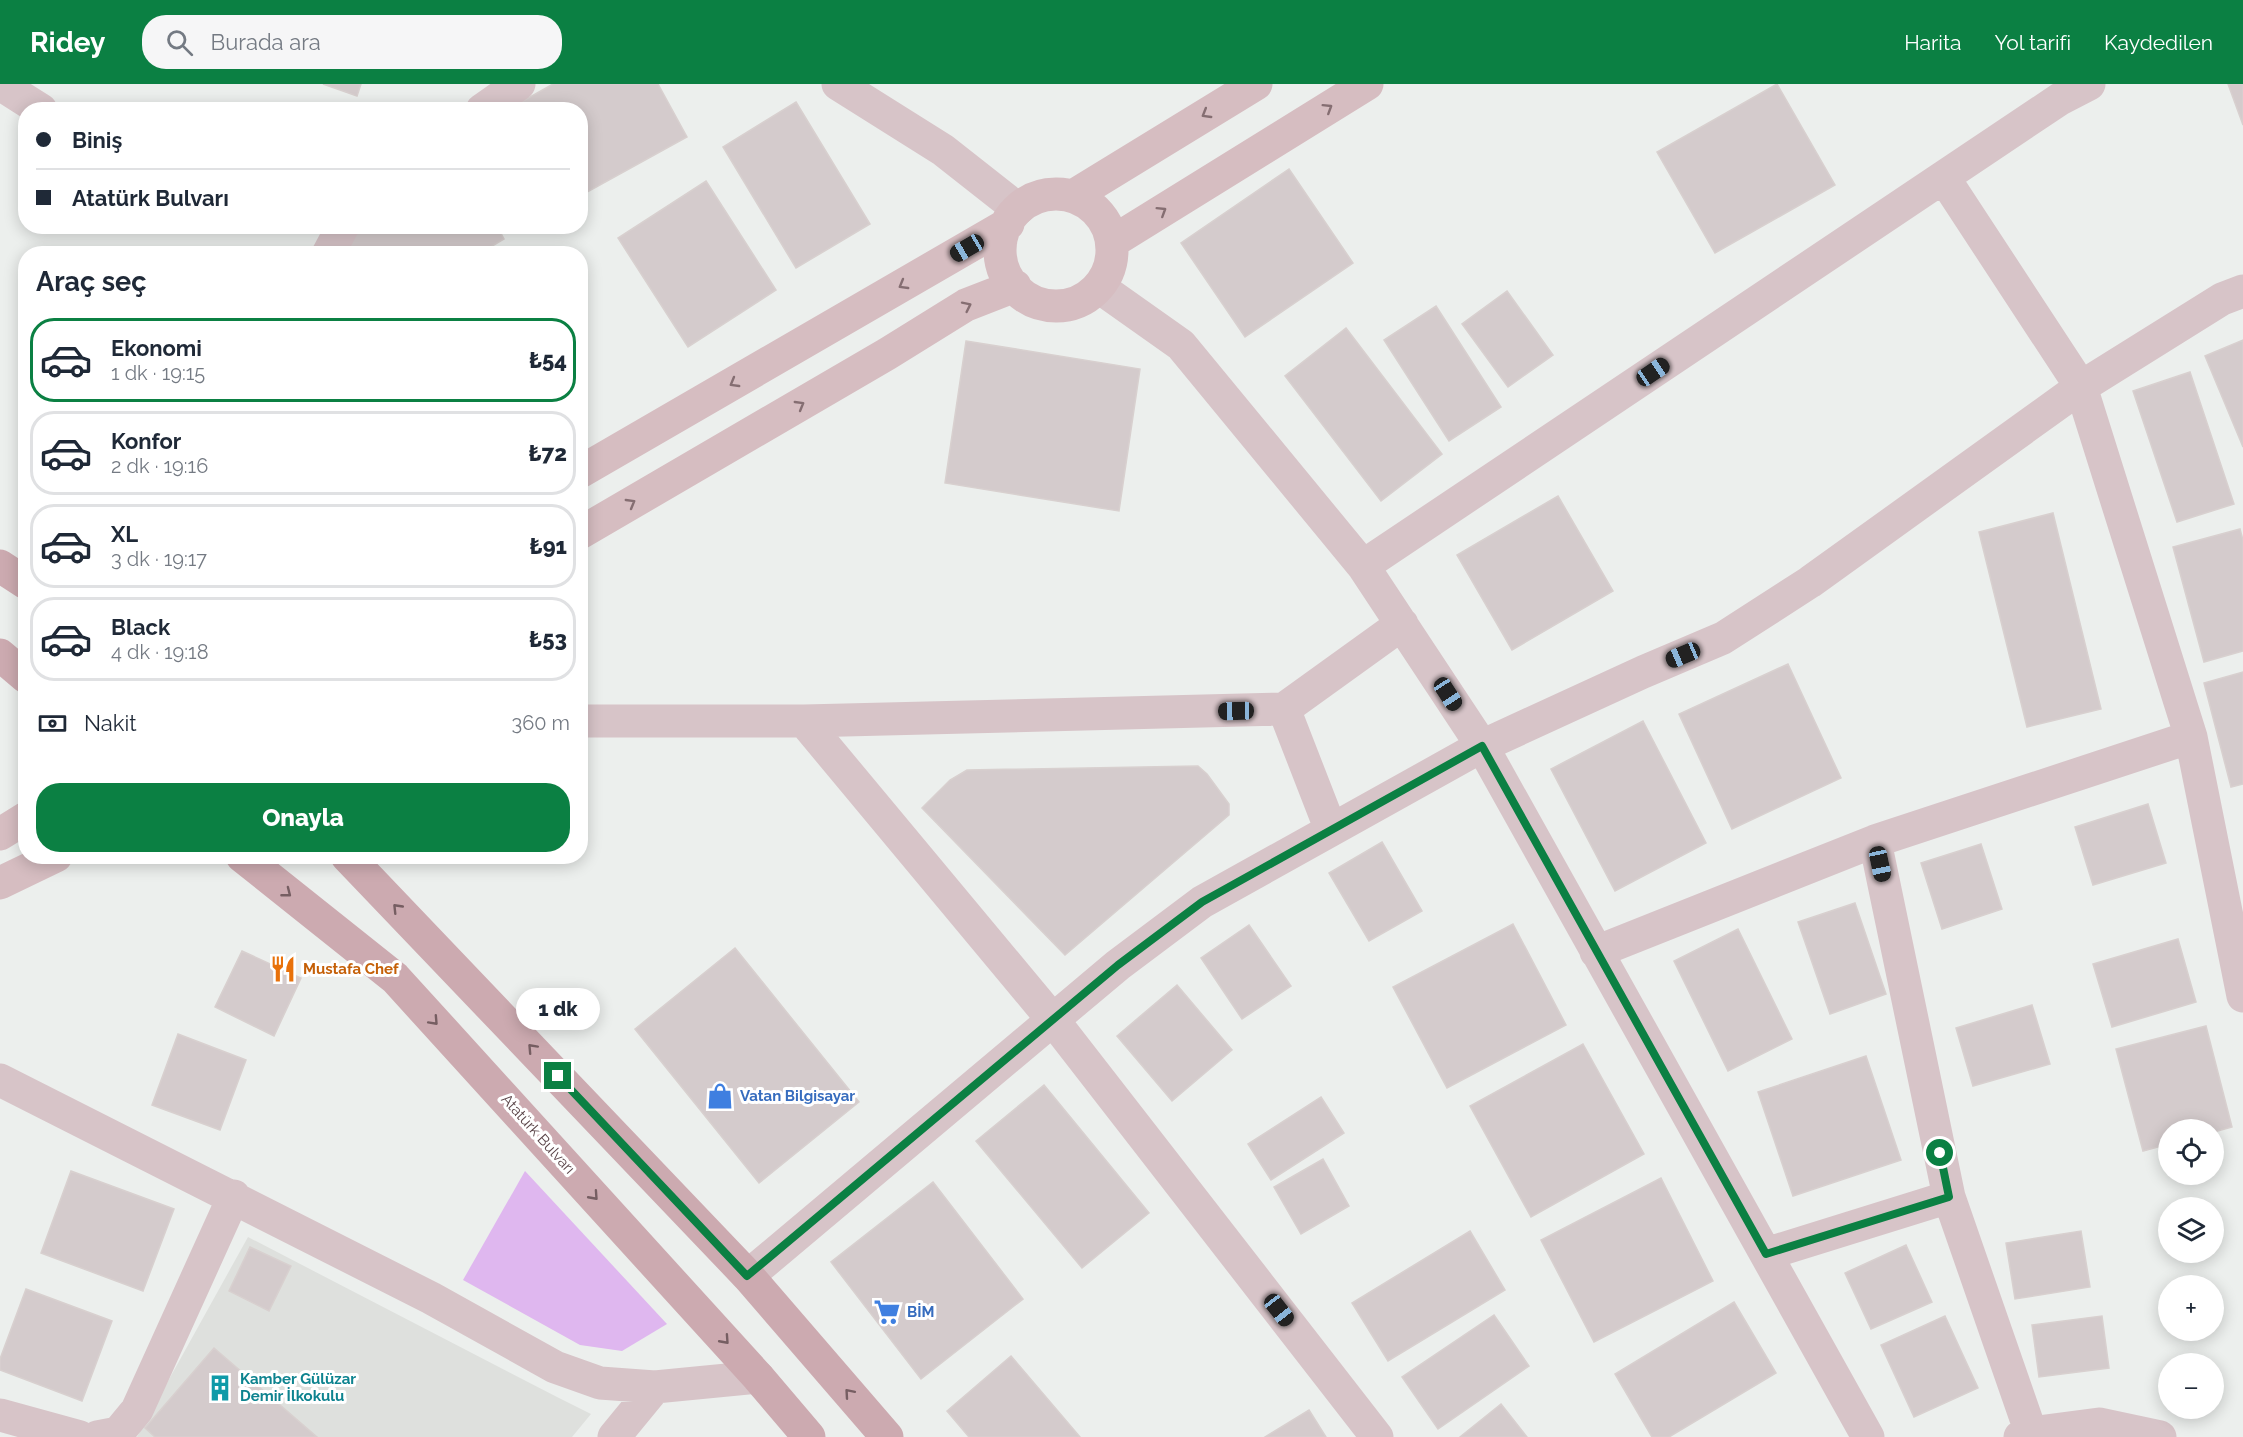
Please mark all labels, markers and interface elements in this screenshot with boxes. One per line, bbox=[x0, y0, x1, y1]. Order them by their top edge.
search box bbox=[142, 15, 562, 69]
text: Ridey bbox=[30, 26, 106, 59]
icon: search bbox=[163, 26, 196, 59]
text: Burada ara bbox=[211, 29, 321, 55]
text: Harita bbox=[1904, 30, 1961, 55]
text: Yol tarifi bbox=[1994, 30, 2071, 55]
text: Kaydedilen bbox=[2104, 30, 2213, 55]
one-way arrow bbox=[1322, 104, 1332, 116]
one-way arrow bbox=[1202, 107, 1212, 119]
text: Biniş bbox=[72, 127, 122, 153]
text: Atatürk Bulvarı bbox=[72, 185, 229, 211]
one-way arrow bbox=[1156, 206, 1166, 218]
car bbox=[947, 231, 987, 265]
text: Araç seç bbox=[36, 266, 146, 297]
one-way arrow bbox=[898, 278, 909, 289]
one-way arrow bbox=[961, 301, 972, 313]
icon: car bbox=[39, 333, 93, 387]
text: Ekonomi bbox=[111, 335, 202, 361]
text: ₺54 bbox=[529, 347, 567, 373]
car bbox=[1633, 354, 1673, 390]
text: 1 dk · 19:15 bbox=[111, 361, 205, 385]
one-way arrow bbox=[730, 376, 740, 387]
one-way arrow bbox=[793, 401, 804, 412]
icon: car bbox=[39, 426, 93, 480]
text: Konfor bbox=[111, 428, 181, 454]
text: ₺72 bbox=[528, 440, 567, 466]
text: 2 dk · 19:16 bbox=[111, 454, 208, 478]
one-way arrow bbox=[625, 499, 635, 511]
icon: car bbox=[39, 519, 93, 573]
text: XL bbox=[111, 521, 138, 547]
text: ₺91 bbox=[530, 533, 567, 559]
text: 3 dk · 19:17 bbox=[111, 547, 207, 571]
icon: car bbox=[39, 612, 93, 666]
text: Black bbox=[111, 614, 170, 640]
text: ₺53 bbox=[529, 626, 567, 652]
text: 4 dk · 19:18 bbox=[111, 640, 209, 664]
car bbox=[1663, 640, 1703, 670]
car bbox=[1431, 674, 1465, 714]
car bbox=[1218, 702, 1254, 720]
icon: cash bbox=[36, 707, 69, 740]
text: Nakit bbox=[84, 710, 137, 736]
text: 360 m bbox=[512, 711, 570, 735]
button: Onayla bbox=[36, 783, 570, 852]
car bbox=[1867, 845, 1893, 883]
one-way arrow bbox=[281, 885, 292, 896]
one-way arrow bbox=[393, 904, 404, 915]
restaurant icon: Mustafa Chef bbox=[268, 954, 298, 984]
place label: Mustafa Chef bbox=[303, 960, 399, 978]
callout: 1 dk bbox=[516, 989, 600, 1031]
text: 1 dk bbox=[538, 997, 578, 1021]
one-way arrow bbox=[427, 1014, 438, 1024]
one-way arrow bbox=[528, 1045, 539, 1055]
route end bbox=[544, 1062, 571, 1089]
shop icon: Vatan Bilgisayar bbox=[705, 1081, 735, 1111]
place label: Vatan Bilgisayar bbox=[740, 1087, 855, 1105]
street label: Atatürk Bulvarı bbox=[497, 1090, 579, 1178]
map controls bbox=[2158, 1119, 2224, 1419]
button: locate bbox=[2158, 1119, 2224, 1185]
route start bbox=[1926, 1139, 1953, 1166]
one-way arrow bbox=[587, 1189, 598, 1199]
button: layers bbox=[2158, 1197, 2224, 1263]
button: + bbox=[2158, 1275, 2224, 1341]
car bbox=[1261, 1290, 1297, 1330]
supermarket icon: BİM bbox=[872, 1297, 902, 1327]
place label: BİM bbox=[907, 1303, 934, 1321]
one-way arrow bbox=[718, 1333, 729, 1344]
button: − bbox=[2158, 1353, 2224, 1419]
place label: Kamber Gülüzar Demir İlkokulu bbox=[240, 1370, 356, 1405]
building icon: Kamber Gülüzar Demir İlkokulu bbox=[205, 1373, 235, 1403]
one-way arrow bbox=[845, 1389, 856, 1400]

